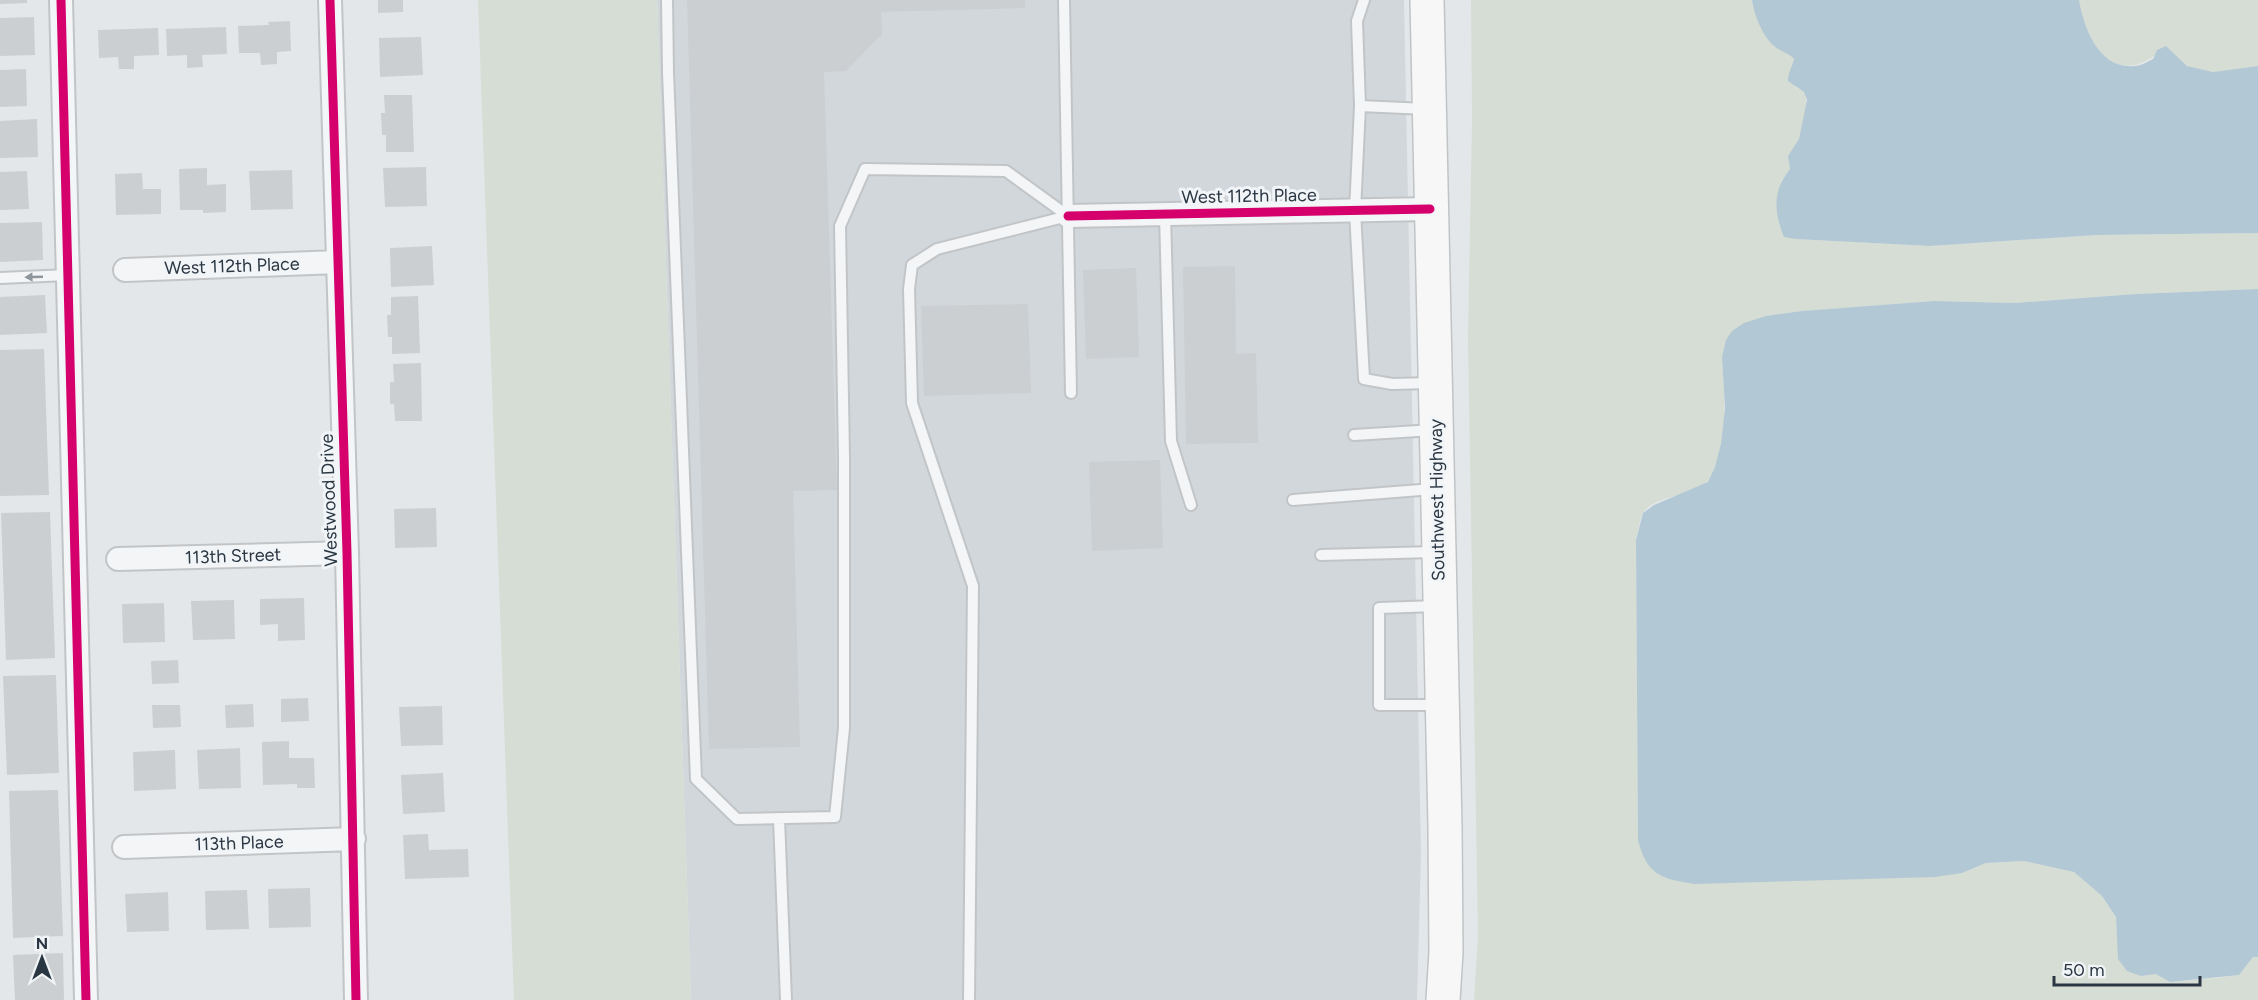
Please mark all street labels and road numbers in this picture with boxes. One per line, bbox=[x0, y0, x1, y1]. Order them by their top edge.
street label: West 112th Place bbox=[1181, 184, 1317, 208]
street label: West 112th Place bbox=[164, 253, 300, 279]
street label: Southwest Highway bbox=[1425, 418, 1449, 581]
street label: Westwood Drive bbox=[316, 433, 342, 567]
street label: 113th Street bbox=[184, 543, 282, 569]
street label: 113th Place bbox=[194, 830, 284, 856]

